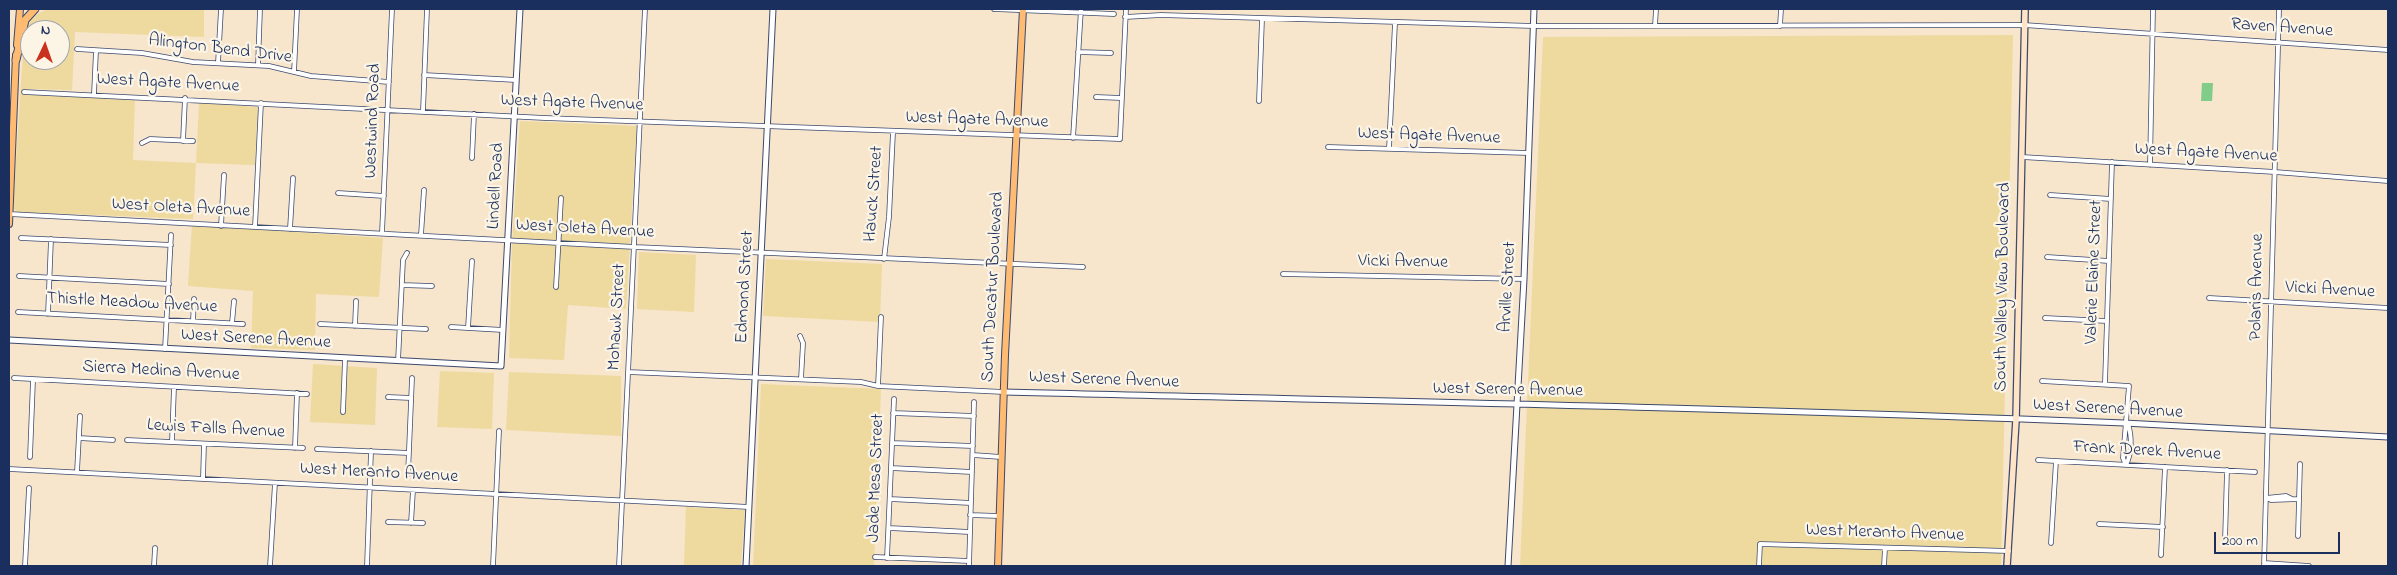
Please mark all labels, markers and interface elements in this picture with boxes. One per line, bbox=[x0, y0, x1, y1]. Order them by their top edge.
street label: Raven Avenue bbox=[2230, 15, 2334, 43]
north arrow bbox=[20, 20, 70, 70]
text: N bbox=[40, 20, 51, 41]
street label: Alington Bend Drive bbox=[147, 30, 293, 70]
street label: Westwind Road bbox=[361, 63, 387, 179]
street label: West Agate Avenue bbox=[96, 69, 240, 99]
street label: West Agate Avenue bbox=[500, 91, 644, 117]
street label: West Agate Avenue bbox=[905, 108, 1049, 134]
street label: West Agate Avenue bbox=[1357, 124, 1501, 150]
street label: West Agate Avenue bbox=[2134, 139, 2278, 169]
street label: Lindell Road bbox=[484, 142, 510, 230]
street label: Hauck Street bbox=[861, 145, 889, 243]
street label: South Valley View Boulevard bbox=[1991, 182, 2017, 392]
street label: South Decatur Boulevard bbox=[978, 191, 1010, 383]
street label: West Oleta Avenue bbox=[111, 195, 251, 223]
street label: Valerie Elaine Street bbox=[2082, 199, 2108, 345]
street label: West Oleta Avenue bbox=[515, 216, 655, 244]
street label: Edmond Street bbox=[732, 230, 760, 344]
street label: Polaris Avenue bbox=[2246, 233, 2270, 341]
street label: Arville Street bbox=[1496, 241, 1522, 333]
street label: Vicki Avenue bbox=[1358, 251, 1448, 275]
street label: Mohawk Street bbox=[604, 263, 632, 371]
street label: Vicki Avenue bbox=[2284, 278, 2376, 304]
street label: Thistle Meadow Avenue bbox=[46, 289, 218, 319]
street label: West Serene Avenue bbox=[180, 325, 332, 355]
street label: Sierra Medina Avenue bbox=[82, 357, 240, 387]
street label: West Serene Avenue bbox=[1029, 368, 1179, 394]
street label: West Serene Avenue bbox=[1433, 379, 1583, 403]
street label: West Serene Avenue bbox=[2032, 395, 2184, 425]
street label: Jade Mesa Street bbox=[864, 413, 890, 543]
street label: Lewis Falls Avenue bbox=[146, 416, 286, 444]
street label: Frank Derek Avenue bbox=[2073, 437, 2221, 467]
street label: West Meranto Avenue bbox=[299, 459, 459, 489]
street label: West Meranto Avenue bbox=[1805, 520, 1965, 548]
scale bar bbox=[2217, 522, 2343, 554]
text: 200 m bbox=[2222, 530, 2258, 552]

